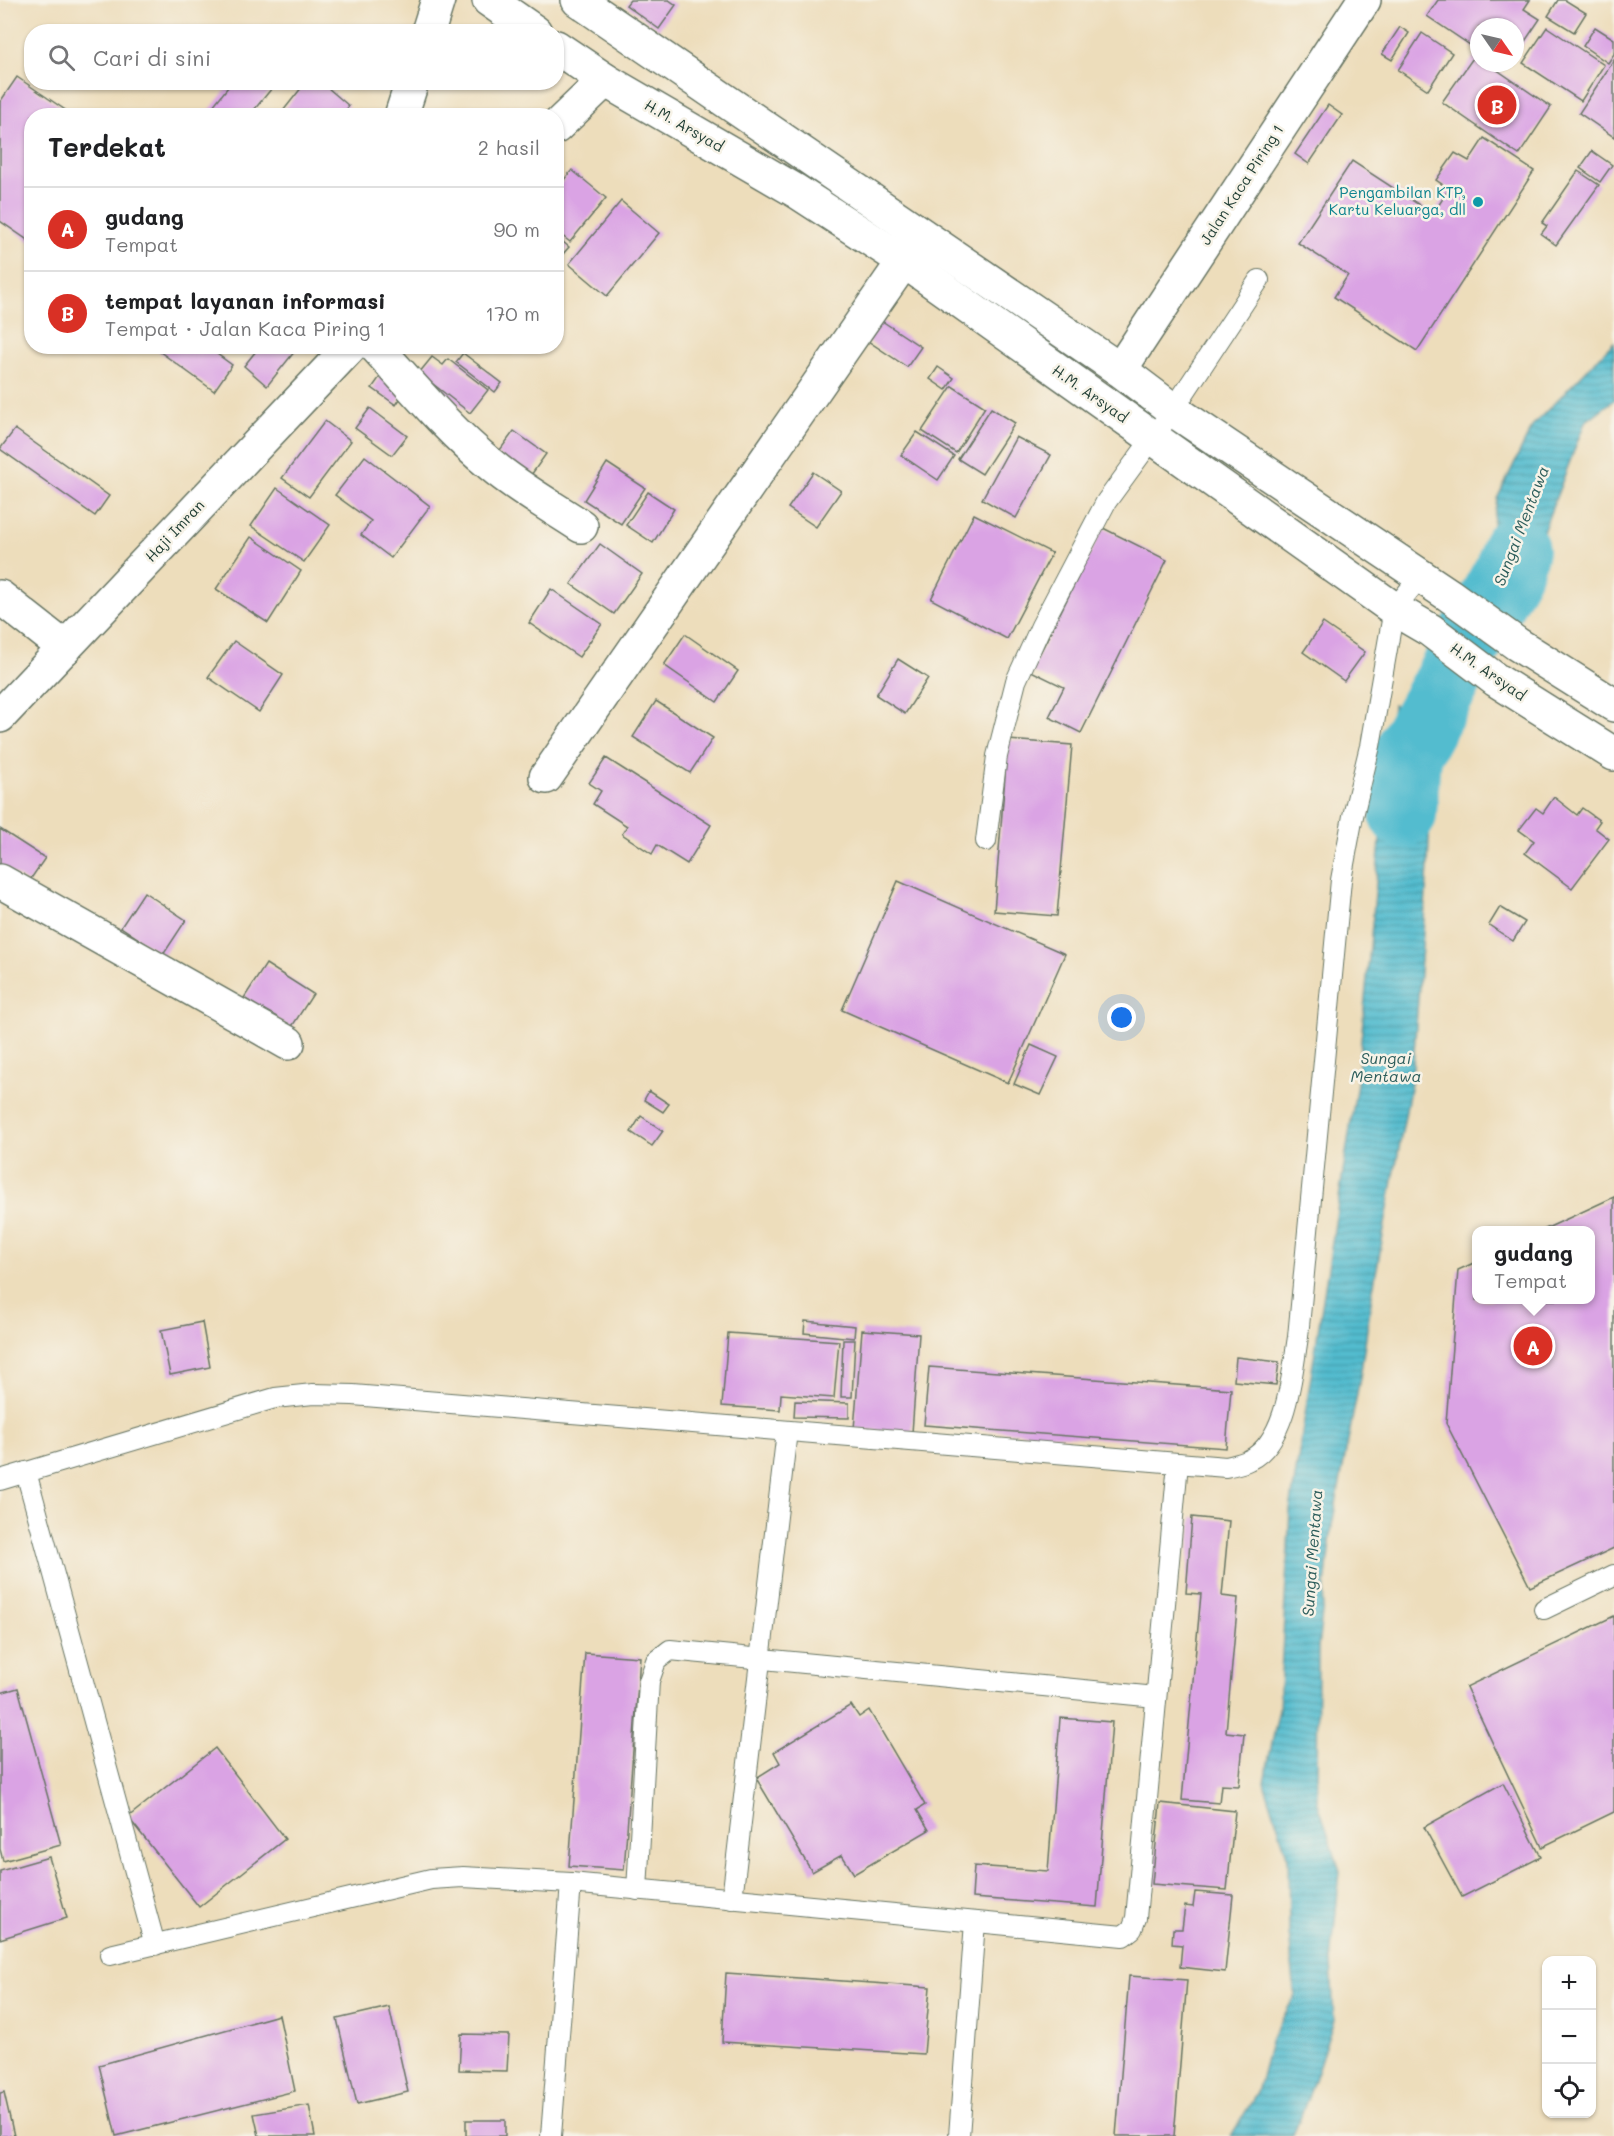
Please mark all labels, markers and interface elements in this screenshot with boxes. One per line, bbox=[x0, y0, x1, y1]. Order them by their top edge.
north arrow bbox=[1470, 18, 1524, 72]
search box bbox=[24, 24, 564, 90]
icon: search bbox=[45, 41, 78, 74]
text: Cari di sini bbox=[93, 43, 211, 72]
pin: B bbox=[1478, 82, 1516, 128]
street label: H.M. Arsyad bbox=[641, 94, 728, 156]
street label: Jalan Kaca Piring 1 bbox=[1195, 120, 1288, 248]
text: Terdekat bbox=[48, 130, 166, 164]
text: 2 hasil bbox=[478, 134, 540, 160]
place label: Pengambilan KTP, Kartu Keluarga, dll bbox=[1329, 182, 1466, 219]
marker: Pengambilan KTP, Kartu Keluarga, dll bbox=[1471, 195, 1485, 209]
text: gudang bbox=[105, 202, 184, 231]
text: A bbox=[61, 216, 74, 242]
text: 90 m bbox=[494, 216, 540, 242]
text: Tempat bbox=[105, 231, 178, 257]
text: tempat layanan informasi bbox=[105, 286, 386, 315]
text: B bbox=[61, 300, 74, 326]
text: 170 m bbox=[485, 300, 540, 326]
text: Tempat · Jalan Kaca Piring 1 bbox=[105, 315, 386, 341]
street label: H.M. Arsyad bbox=[1049, 360, 1132, 427]
water label: Sungai Mentawa bbox=[1488, 463, 1553, 589]
street label: Haji Imran bbox=[140, 495, 208, 566]
street label: H.M. Arsyad bbox=[1447, 638, 1530, 705]
your location bbox=[1107, 1003, 1136, 1032]
water label: Sungai Mentawa bbox=[1351, 1047, 1421, 1086]
popup bbox=[1472, 1226, 1595, 1304]
text: gudang bbox=[1494, 1238, 1573, 1267]
text: Tempat bbox=[1494, 1267, 1567, 1293]
pin: A bbox=[1514, 1324, 1552, 1368]
water label: Sungai Mentawa bbox=[1297, 1489, 1326, 1617]
map controls bbox=[1542, 1956, 1596, 2118]
button: + bbox=[1542, 1956, 1596, 2010]
button: − bbox=[1542, 2010, 1596, 2064]
button: locate bbox=[1542, 2064, 1596, 2118]

